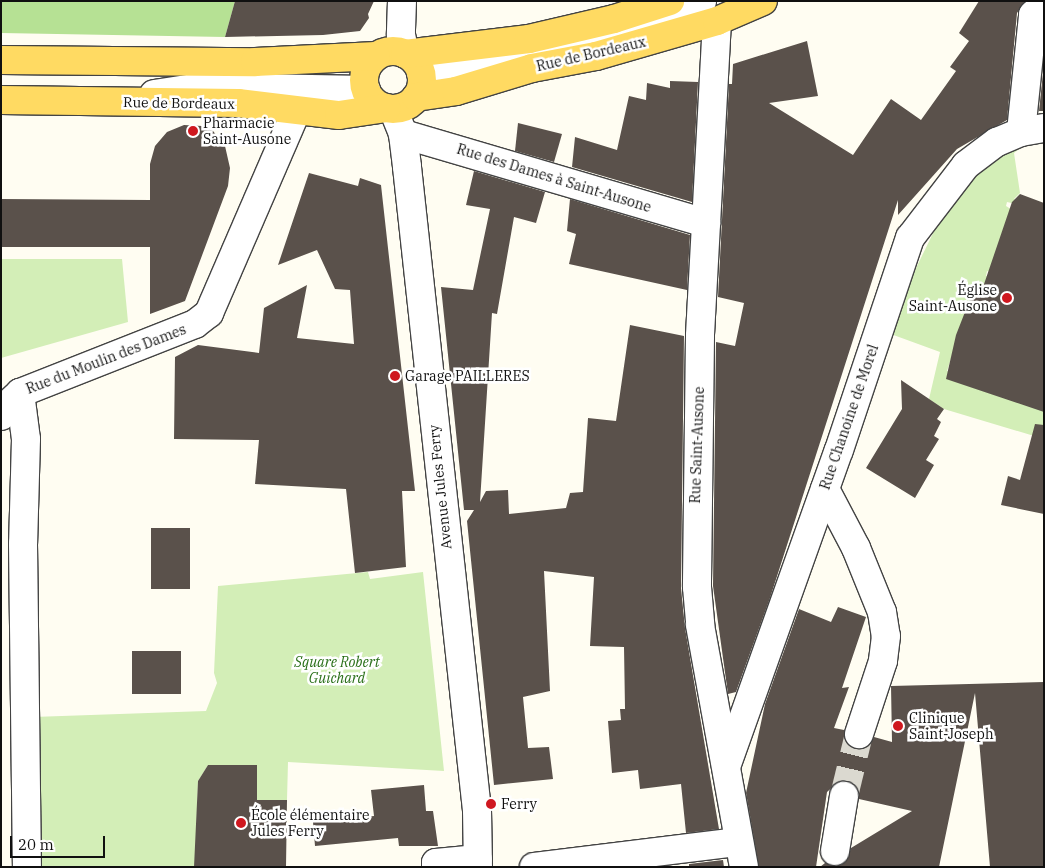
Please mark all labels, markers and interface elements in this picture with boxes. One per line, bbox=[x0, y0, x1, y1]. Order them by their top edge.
street label: Rue de Bordeaux bbox=[535, 33, 647, 75]
street label: Rue de Bordeaux bbox=[123, 94, 235, 112]
place label: Pharmacie Saint-Ausone bbox=[203, 115, 291, 148]
marker: Pharmacie Saint-Ausone bbox=[187, 125, 199, 137]
street label: Rue des Dames à Saint-Ausone bbox=[455, 140, 653, 216]
place label: Église Saint-Ausone bbox=[909, 282, 997, 314]
marker: Église Saint-Ausone bbox=[1001, 292, 1013, 304]
street label: Rue du Moulin des Dames bbox=[24, 321, 188, 397]
street label: Rue Chanoine de Morel bbox=[816, 342, 882, 492]
place label: Garage PAILLERES bbox=[405, 368, 530, 384]
marker: Garage PAILLERES bbox=[389, 370, 401, 382]
street label: Rue Saint-Ausone bbox=[687, 386, 707, 504]
street label: Avenue Jules Ferry bbox=[425, 424, 455, 550]
park label: Square Robert Guichard bbox=[294, 654, 380, 686]
place label: Clinique Saint-Joseph bbox=[909, 710, 994, 742]
marker: Clinique Saint-Joseph bbox=[891, 719, 905, 733]
place label: Ferry bbox=[501, 796, 537, 812]
marker: Ferry bbox=[485, 798, 497, 810]
place label: École élémentaire Jules Ferry bbox=[251, 807, 369, 840]
marker: École élémentaire Jules Ferry bbox=[235, 817, 247, 829]
scale bar bbox=[12, 826, 108, 858]
text: 20 m bbox=[18, 835, 54, 854]

